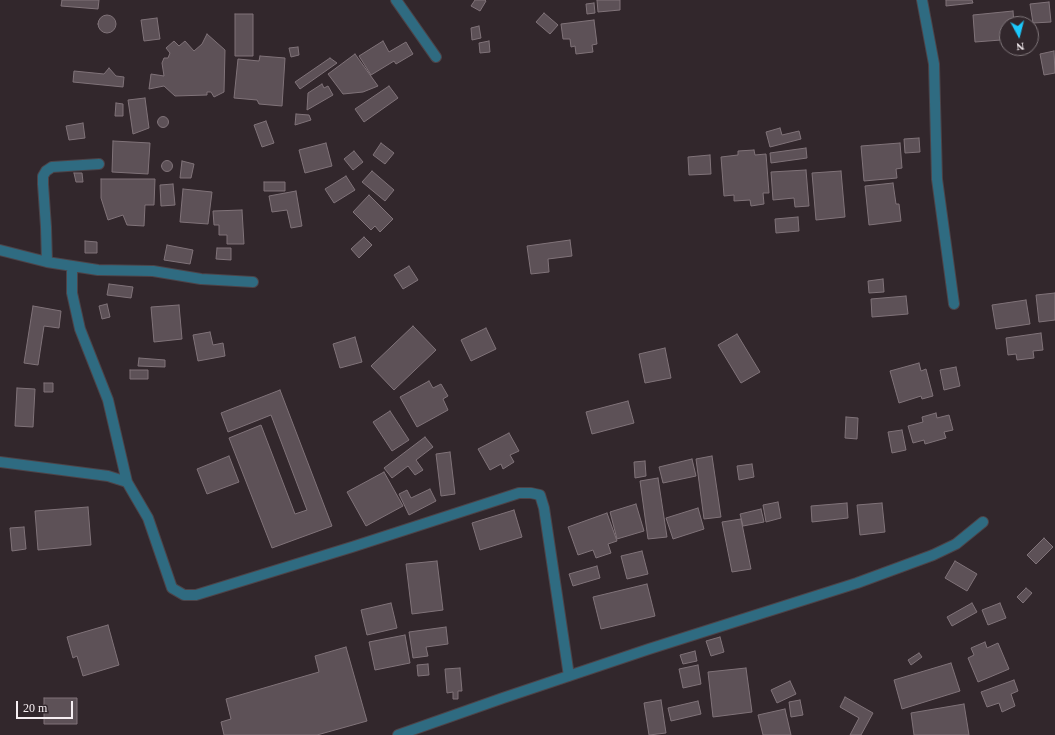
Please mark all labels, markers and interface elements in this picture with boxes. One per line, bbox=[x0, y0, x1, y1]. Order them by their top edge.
north arrow bbox=[999, 16, 1039, 56]
text: N bbox=[1016, 40, 1025, 53]
scale bar bbox=[18, 693, 75, 719]
text: 20 m bbox=[23, 701, 47, 715]

